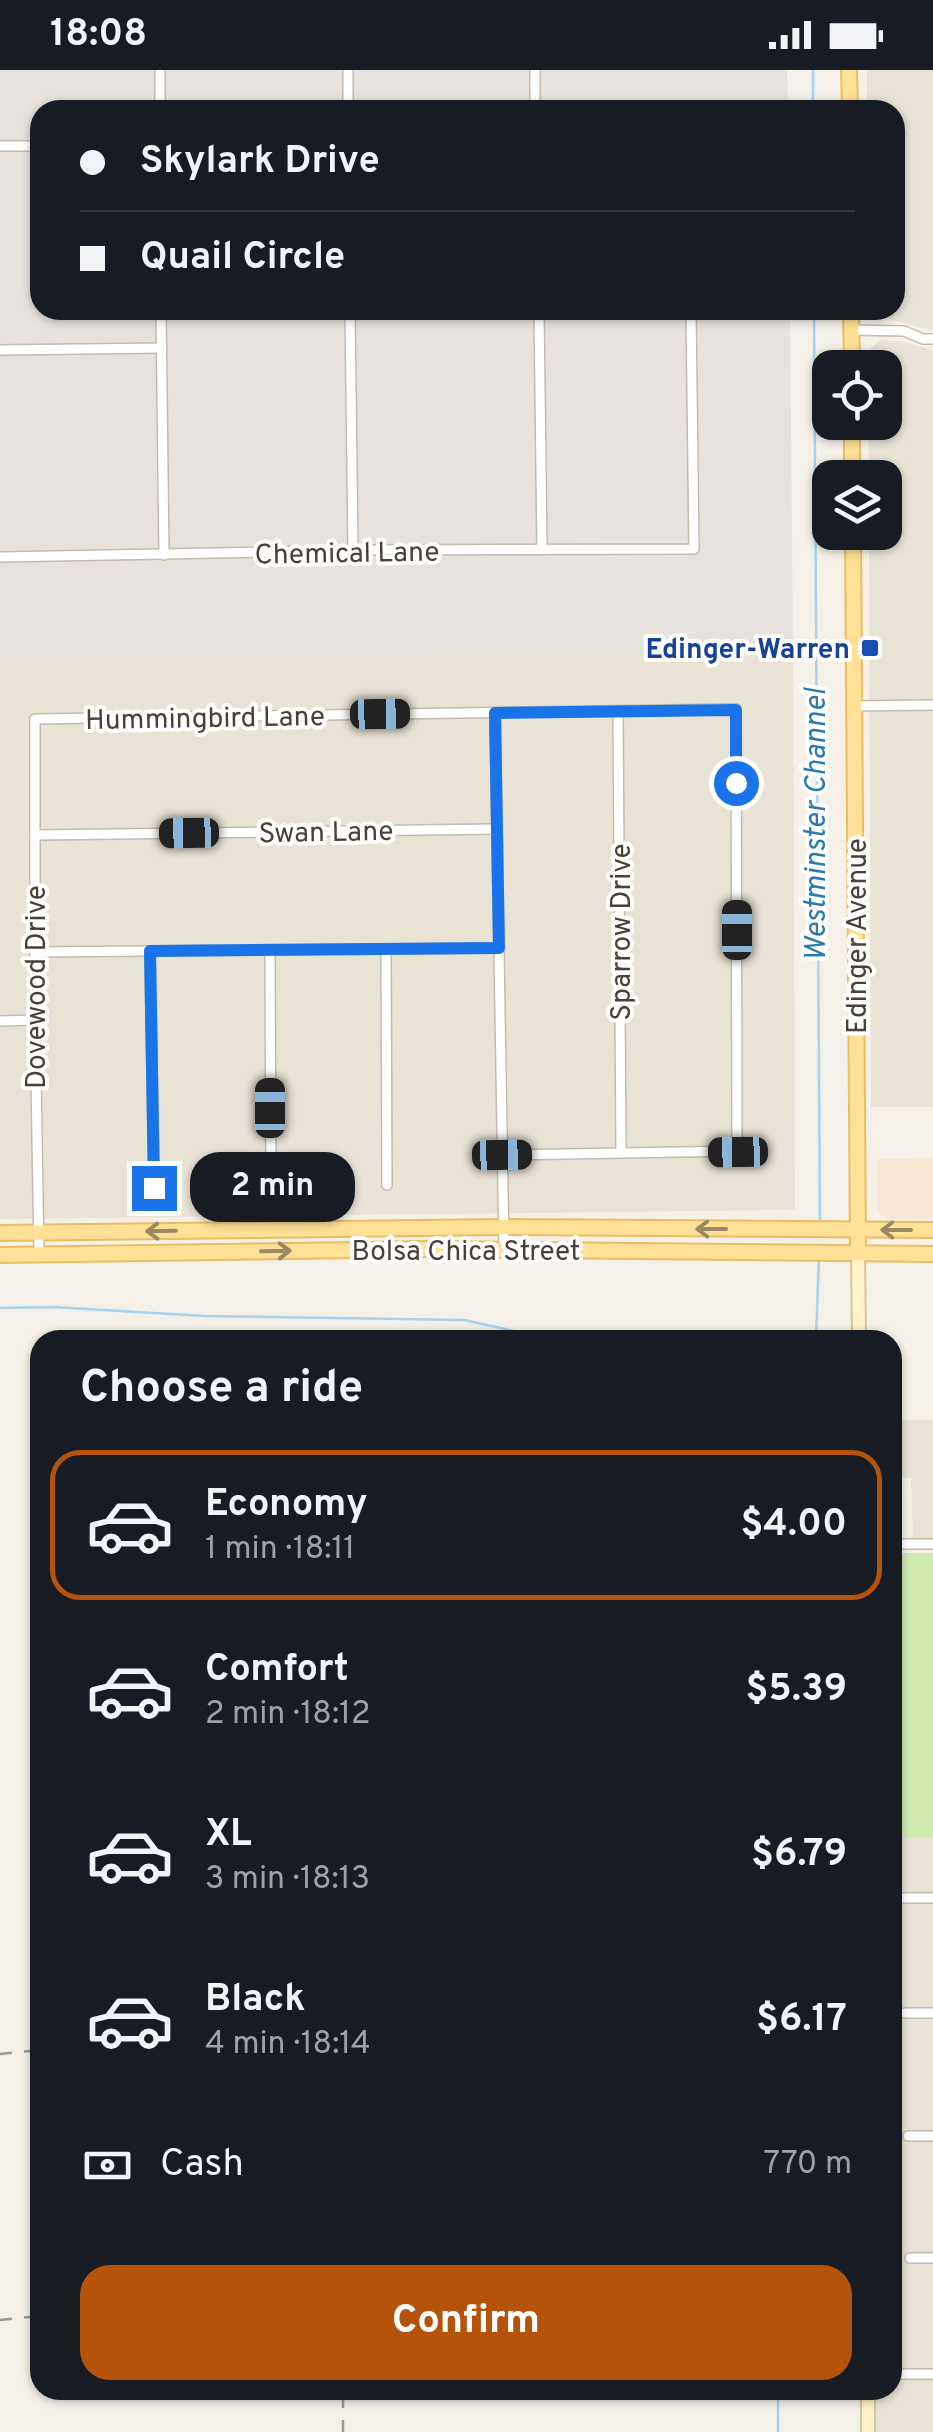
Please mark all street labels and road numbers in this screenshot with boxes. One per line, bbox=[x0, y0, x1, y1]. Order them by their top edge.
street label: Chemical Lane bbox=[254, 535, 440, 575]
street label: Hummingbird Lane bbox=[85, 700, 325, 740]
street label: Swan Lane bbox=[258, 815, 394, 853]
street label: Edinger Avenue bbox=[841, 838, 877, 1034]
street label: Sparrow Drive bbox=[605, 843, 641, 1021]
street label: Dovewood Drive bbox=[20, 885, 56, 1089]
street label: Bolsa Chica Street bbox=[352, 1235, 580, 1271]

